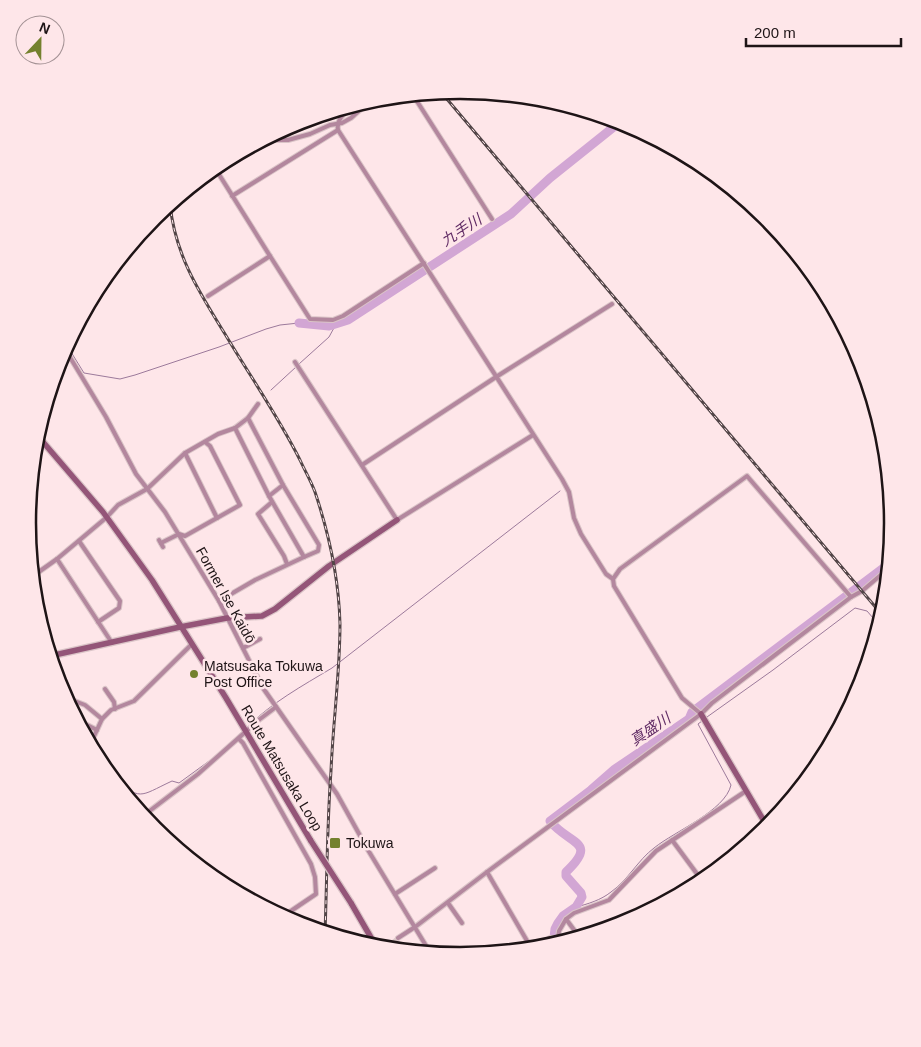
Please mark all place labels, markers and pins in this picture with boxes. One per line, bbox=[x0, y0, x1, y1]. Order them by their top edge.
place label: Matsusaka Tokuwa Post Office bbox=[204, 658, 323, 690]
marker: Matsusaka Tokuwa Post Office bbox=[188, 668, 200, 680]
place label: Tokuwa bbox=[346, 835, 394, 851]
marker: Tokuwa bbox=[328, 836, 342, 850]

